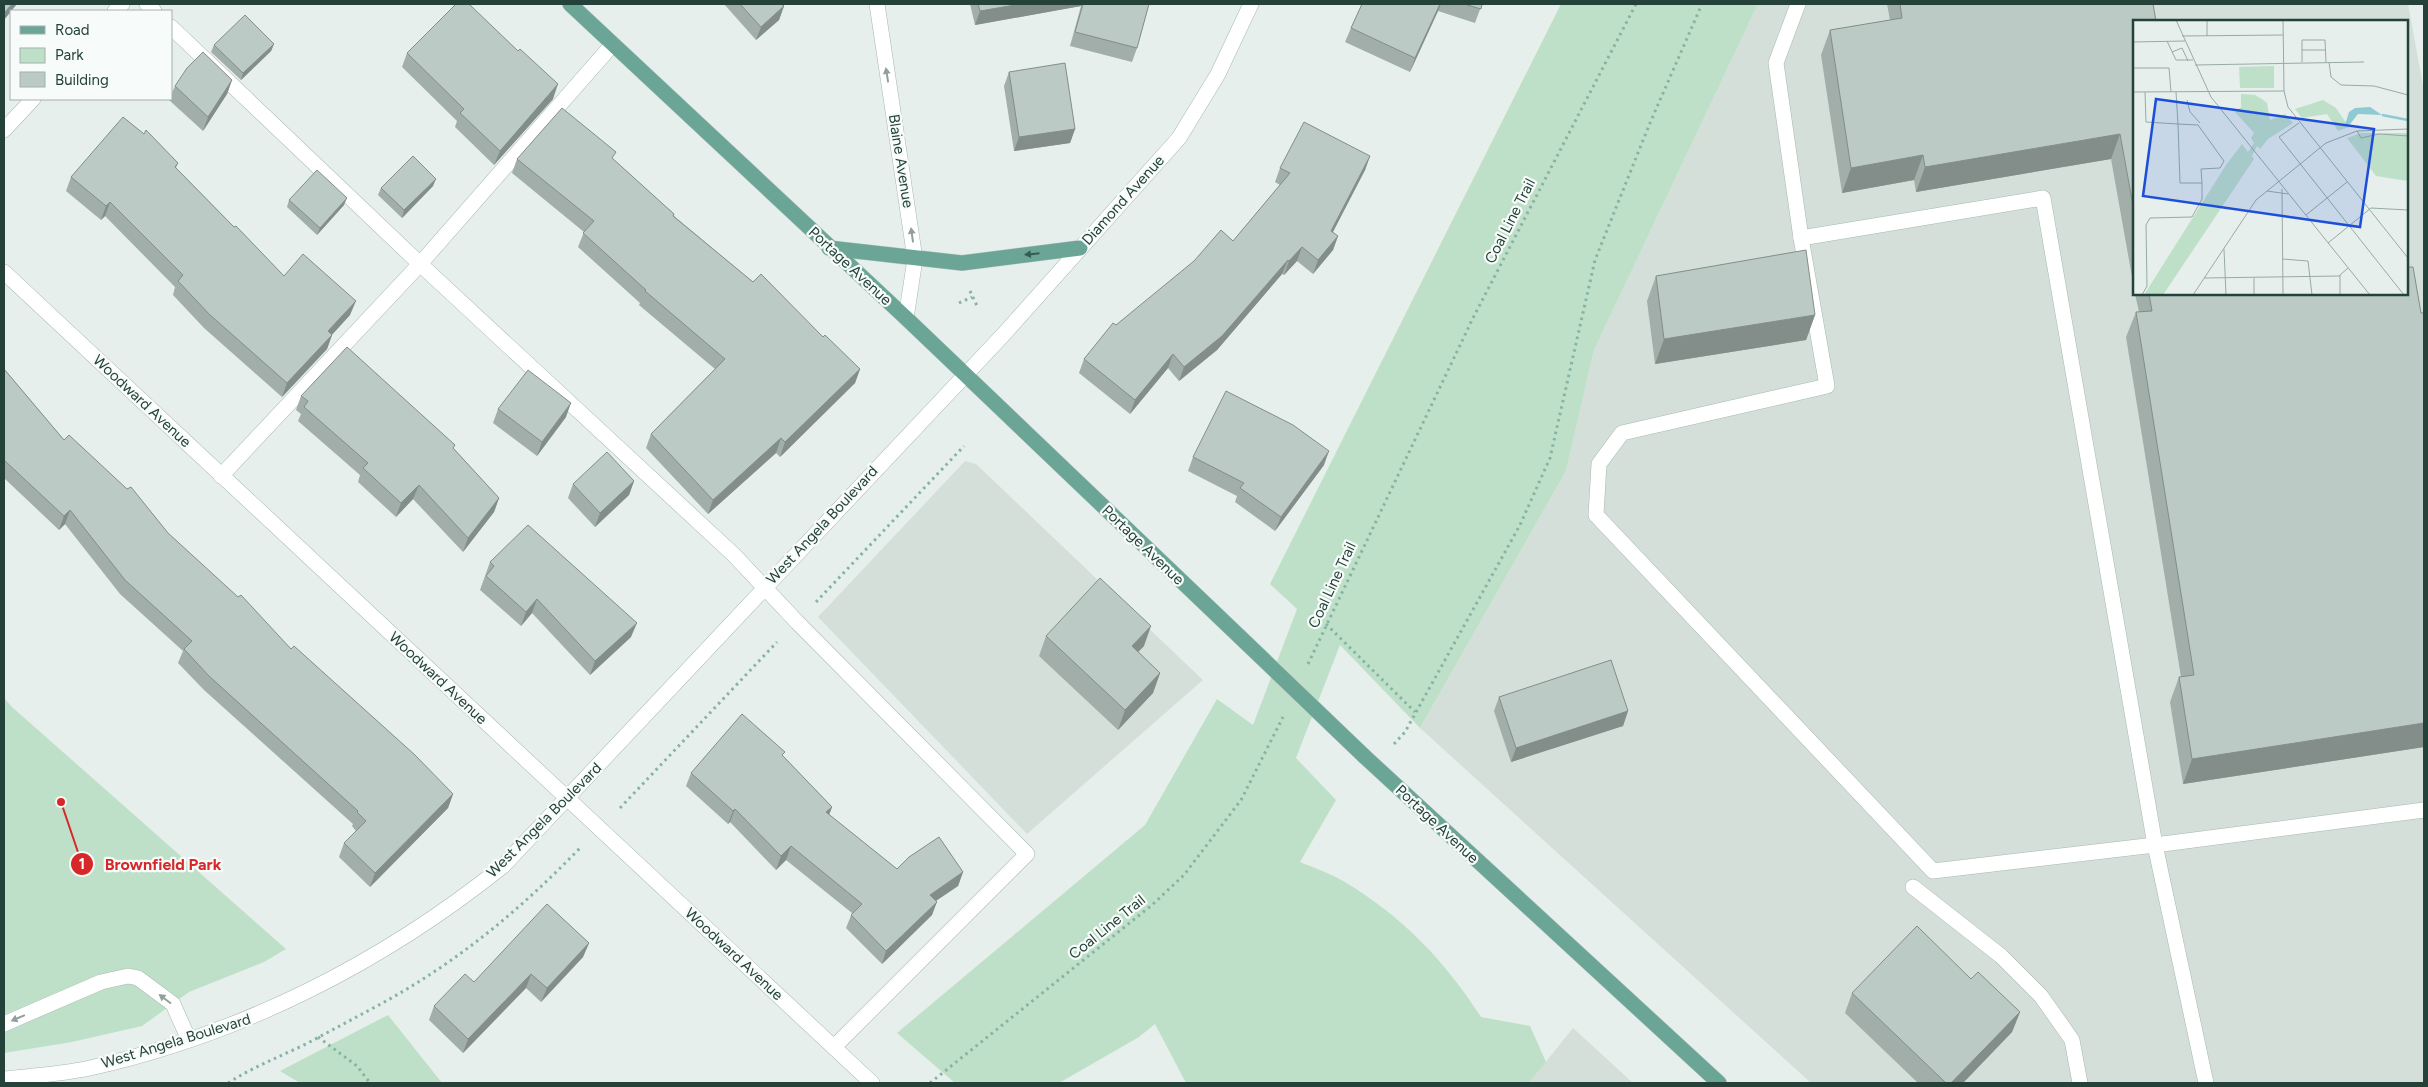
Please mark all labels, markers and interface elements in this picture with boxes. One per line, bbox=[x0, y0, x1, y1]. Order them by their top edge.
legend bbox=[10, 10, 172, 100]
inset map bbox=[2133, 20, 2408, 295]
text: Road bbox=[55, 21, 90, 39]
text: Park bbox=[55, 46, 84, 64]
one-way arrow bbox=[883, 66, 891, 82]
text: Building bbox=[55, 71, 109, 89]
street label: Blaine Avenue bbox=[885, 113, 917, 209]
street label: Diamond Avenue bbox=[1078, 151, 1168, 249]
street label: Coal Line Trail bbox=[1481, 176, 1539, 266]
street label: Portage Avenue bbox=[805, 223, 895, 309]
one-way arrow bbox=[908, 227, 916, 243]
one-way arrow bbox=[1023, 250, 1039, 258]
street label: Woodward Avenue bbox=[89, 351, 195, 451]
street label: West Angela Boulevard bbox=[762, 462, 882, 588]
street label: Portage Avenue bbox=[1098, 501, 1188, 589]
street label: Coal Line Trail bbox=[1304, 539, 1360, 631]
street label: Woodward Avenue bbox=[385, 628, 491, 728]
street label: West Angela Boulevard bbox=[483, 759, 605, 881]
street label: Portage Avenue bbox=[1392, 781, 1482, 867]
callout: Brownfield Park bbox=[70, 849, 231, 880]
text: 1 bbox=[79, 855, 85, 873]
text: Brownfield Park bbox=[105, 855, 222, 874]
street label: Coal Line Trail bbox=[1065, 891, 1149, 963]
street label: Woodward Avenue bbox=[681, 904, 787, 1004]
one-way arrow bbox=[159, 993, 172, 1004]
street label: West Angela Boulevard bbox=[99, 1010, 253, 1072]
one-way arrow bbox=[11, 1015, 25, 1023]

